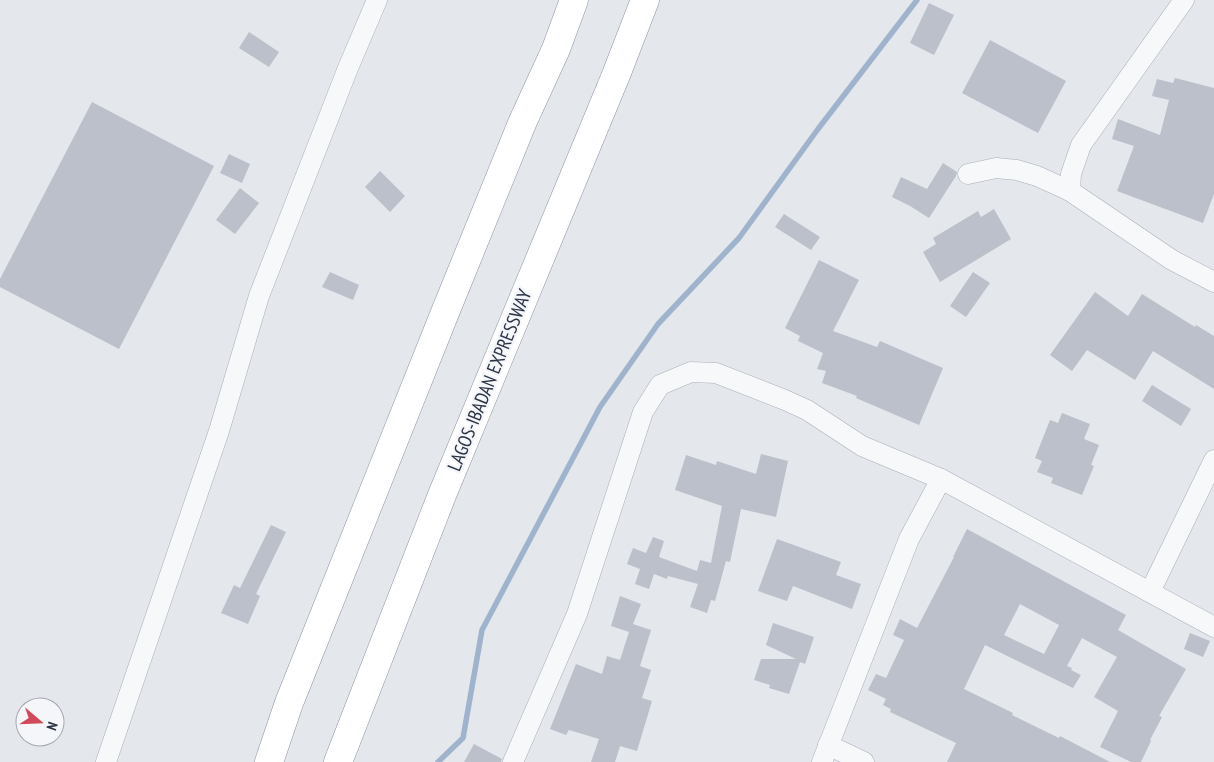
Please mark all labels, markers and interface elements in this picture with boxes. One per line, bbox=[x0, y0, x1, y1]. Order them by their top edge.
street label: LAGOS-IBADAN EXPRESSWAY bbox=[442, 285, 537, 474]
north arrow bbox=[15, 697, 65, 747]
text: N bbox=[43, 720, 62, 733]

